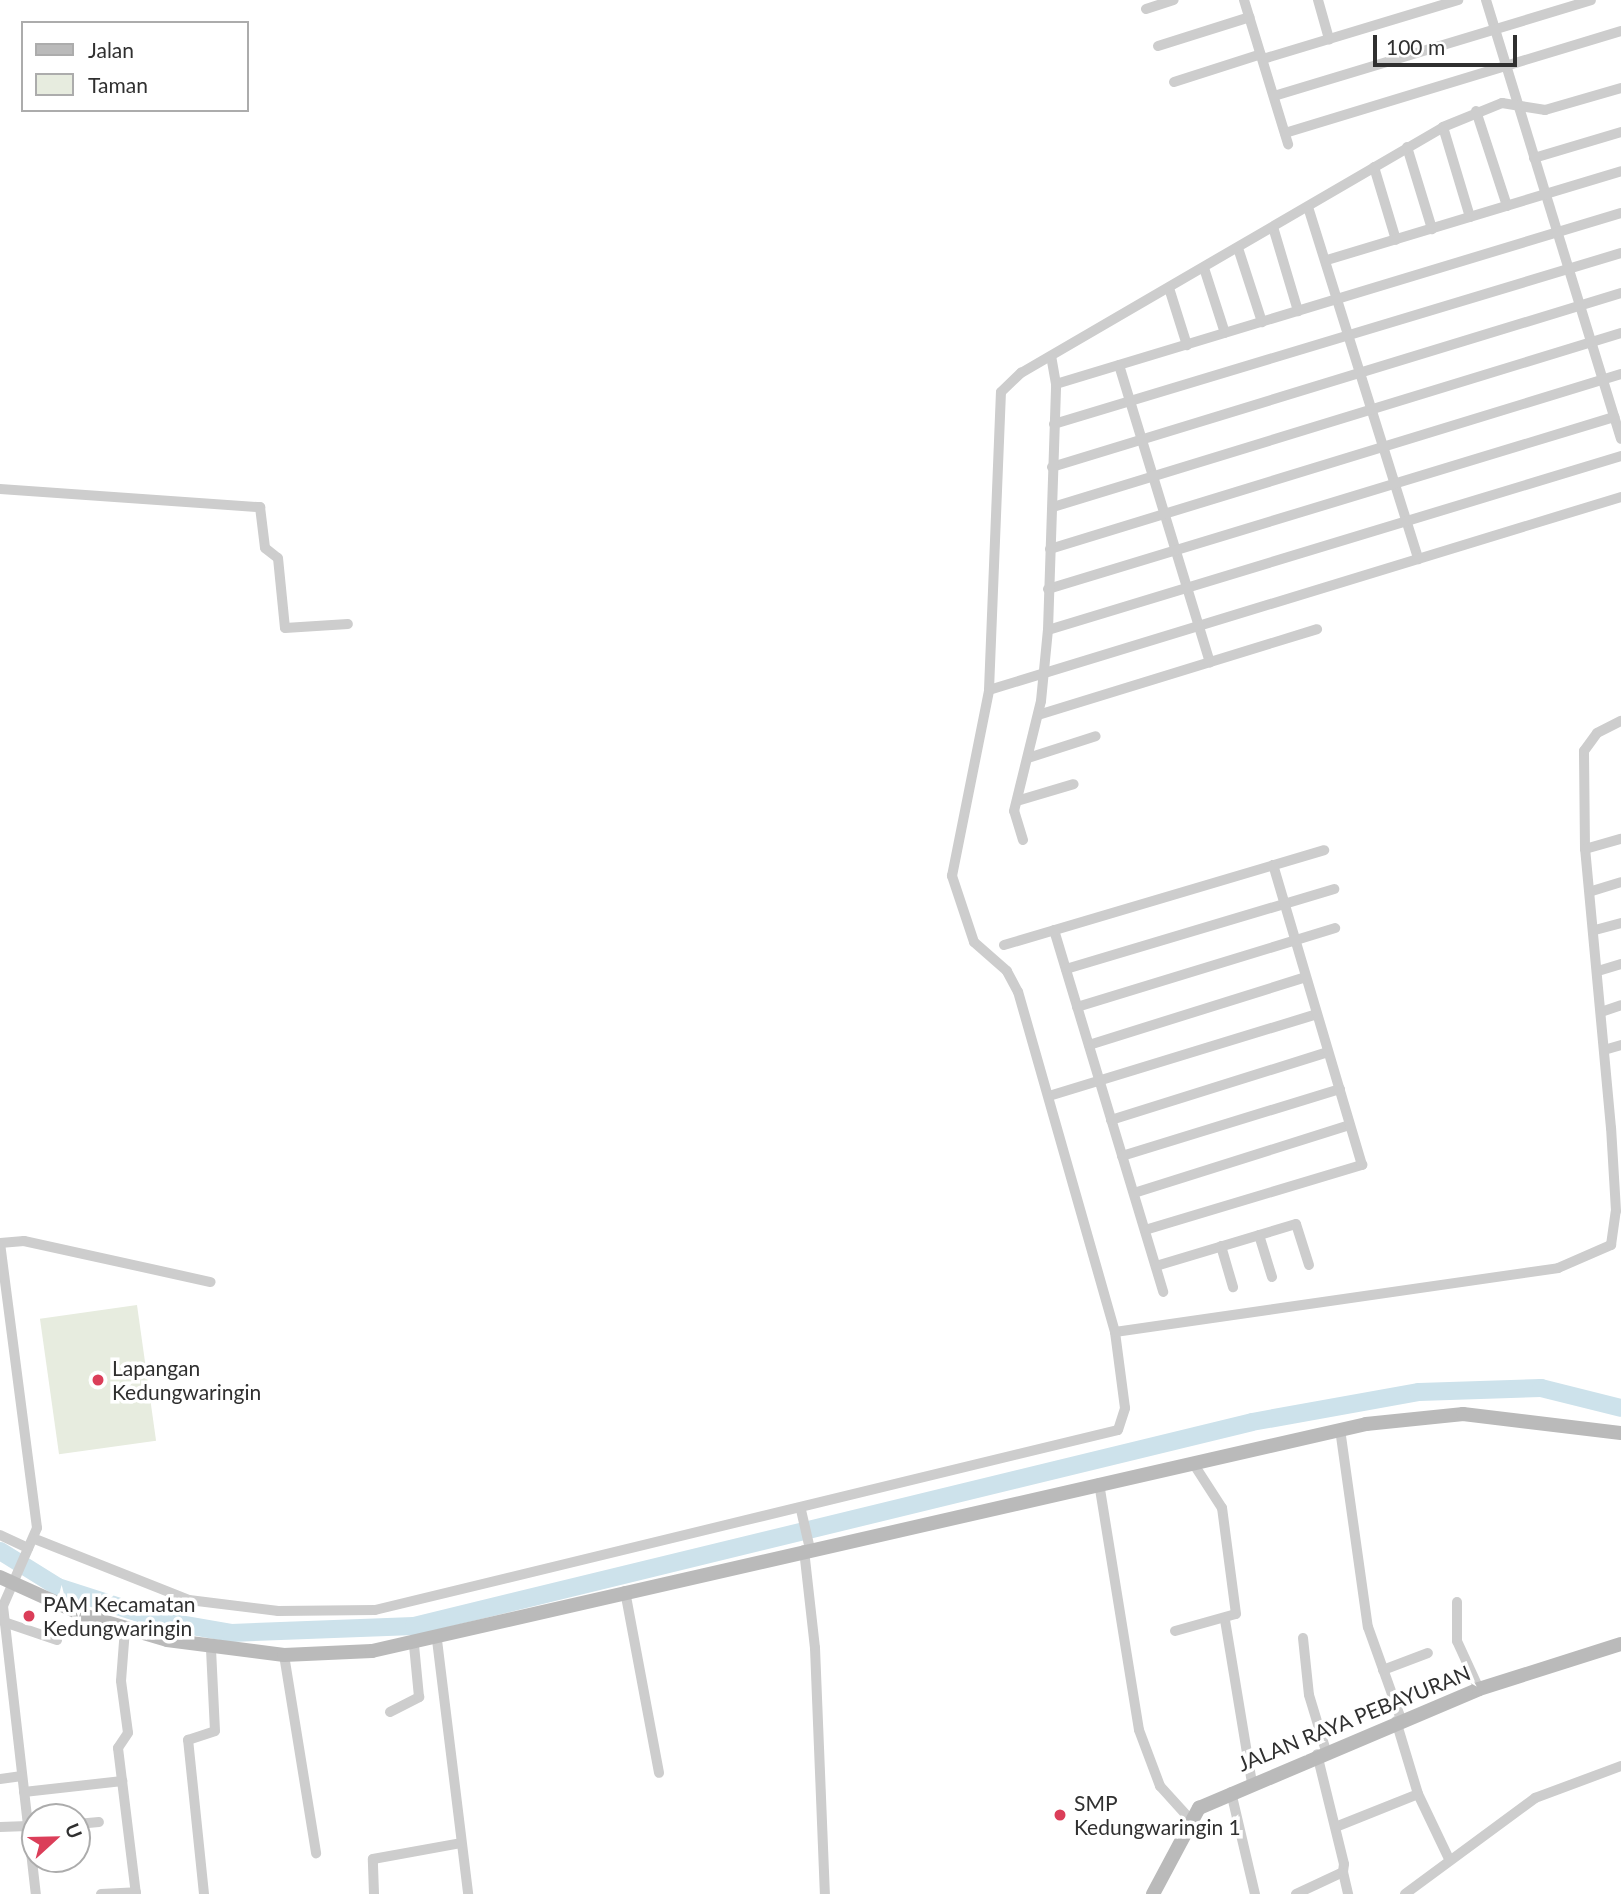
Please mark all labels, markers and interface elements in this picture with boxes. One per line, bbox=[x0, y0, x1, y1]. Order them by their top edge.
legend bbox=[21, 21, 248, 112]
scale bar bbox=[1376, 21, 1520, 65]
text: 100 m bbox=[1386, 34, 1445, 59]
text: Jalan bbox=[88, 37, 134, 62]
text: Taman bbox=[88, 72, 148, 97]
place label: Lapangan Kedungwaringin bbox=[112, 1355, 261, 1405]
marker: Lapangan Kedungwaringin bbox=[90, 1372, 106, 1388]
place label: PAM Kecamatan Kedungwaringin bbox=[43, 1591, 196, 1641]
marker: PAM Kecamatan Kedungwaringin bbox=[21, 1608, 37, 1624]
street label: JALAN RAYA PEBAYURAN bbox=[1234, 1660, 1474, 1776]
place label: SMP Kedungwaringin 1 bbox=[1074, 1790, 1241, 1840]
north arrow bbox=[21, 1803, 91, 1873]
marker: SMP Kedungwaringin 1 bbox=[1052, 1807, 1068, 1823]
text: U bbox=[61, 1820, 87, 1842]

